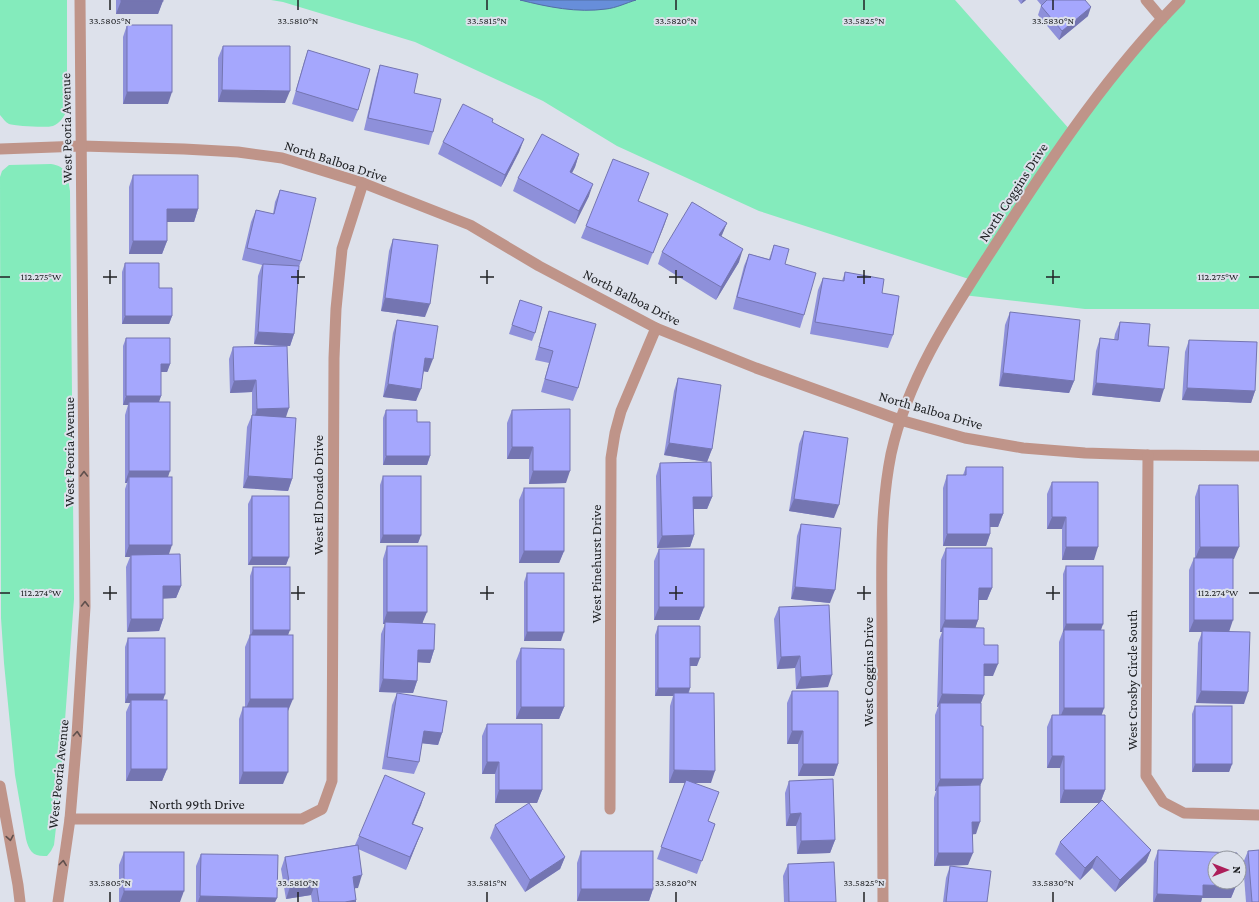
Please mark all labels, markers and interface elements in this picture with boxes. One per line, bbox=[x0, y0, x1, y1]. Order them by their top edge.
text: 33.5805°N bbox=[89, 15, 131, 26]
text: 33.5810°N bbox=[278, 15, 319, 26]
text: 33.5815°N bbox=[467, 15, 507, 26]
text: 33.5820°N bbox=[655, 15, 698, 26]
text: 33.5825°N bbox=[843, 15, 885, 26]
text: 33.5830°N bbox=[1032, 15, 1074, 26]
street label: West Peoria Avenue bbox=[57, 73, 75, 183]
street label: North Balboa Drive bbox=[282, 137, 390, 185]
street label: North Coggins Drive bbox=[975, 140, 1051, 244]
street label: North Balboa Drive bbox=[581, 266, 683, 328]
text: 112.275°W bbox=[21, 271, 62, 282]
text: 112.275°W bbox=[1198, 271, 1239, 282]
street label: North Balboa Drive bbox=[877, 388, 985, 432]
street label: West Peoria Avenue bbox=[61, 397, 77, 507]
street label: West El Dorado Drive bbox=[310, 435, 326, 555]
one-way arrow bbox=[80, 471, 88, 477]
street label: West Pinehurst Drive bbox=[588, 505, 604, 623]
text: 112.274°W bbox=[21, 587, 62, 598]
text: 112.274°W bbox=[1198, 587, 1239, 598]
one-way arrow bbox=[80, 601, 89, 607]
street label: West Crosby Circle South bbox=[1124, 609, 1140, 750]
street label: West Coggins Drive bbox=[860, 617, 876, 727]
street label: West Peoria Avenue bbox=[44, 718, 72, 830]
one-way arrow bbox=[73, 731, 82, 737]
street label: North 99th Drive bbox=[149, 796, 245, 812]
one-way arrow bbox=[5, 835, 14, 841]
north arrow bbox=[1207, 850, 1247, 890]
one-way arrow bbox=[58, 860, 67, 866]
text: N bbox=[1231, 866, 1243, 874]
text: 33.5805°N bbox=[89, 877, 131, 888]
text: 33.5810°N bbox=[278, 877, 319, 888]
text: 33.5815°N bbox=[467, 877, 507, 888]
text: 33.5820°N bbox=[655, 877, 698, 888]
text: 33.5825°N bbox=[843, 877, 885, 888]
text: 33.5830°N bbox=[1032, 877, 1074, 888]

